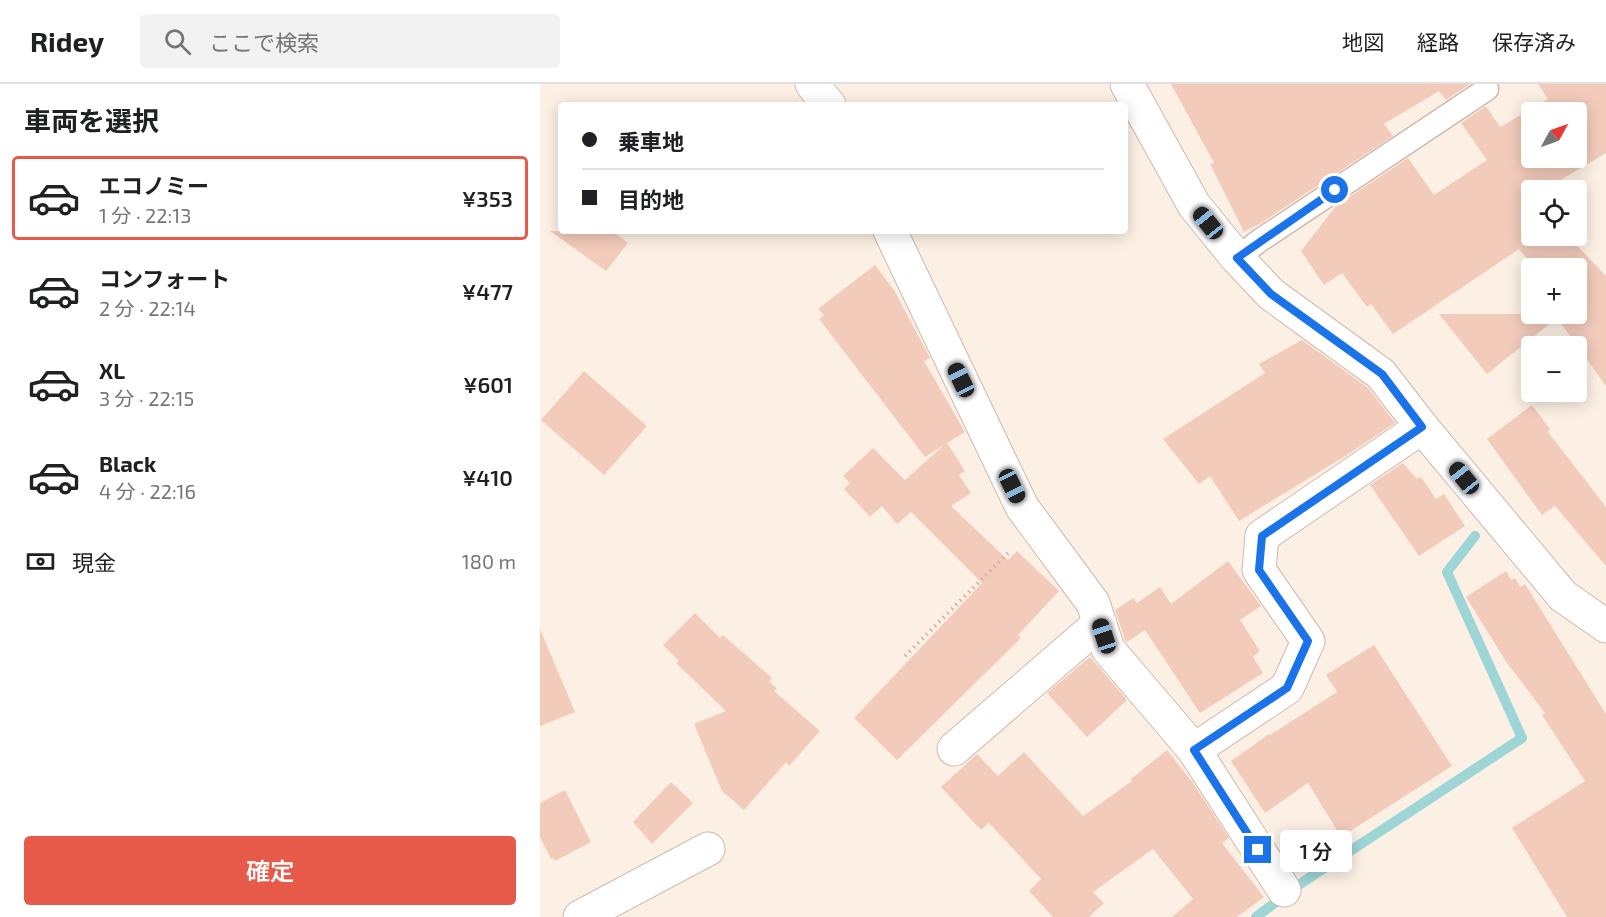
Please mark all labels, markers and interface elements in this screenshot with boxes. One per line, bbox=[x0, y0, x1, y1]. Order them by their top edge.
search box bbox=[140, 14, 560, 68]
text: Ridey bbox=[30, 24, 104, 58]
icon: search bbox=[161, 25, 194, 58]
text: ここで検索 bbox=[209, 29, 319, 55]
text: 地図 bbox=[1342, 29, 1384, 54]
text: 経路 bbox=[1417, 29, 1459, 54]
text: 保存済み bbox=[1492, 29, 1576, 54]
north arrow bbox=[1521, 102, 1587, 168]
map controls bbox=[1521, 102, 1587, 402]
text: 車両を選択 bbox=[24, 104, 159, 136]
text: 乗車地 bbox=[618, 128, 684, 154]
icon: car bbox=[27, 171, 81, 225]
text: エコノミー bbox=[99, 172, 209, 198]
route start bbox=[1321, 176, 1348, 203]
button: locate bbox=[1521, 180, 1587, 246]
text: ¥353 bbox=[462, 185, 513, 211]
text: 目的地 bbox=[618, 186, 684, 212]
text: 1 分 · 22:13 bbox=[99, 203, 191, 227]
car bbox=[1190, 203, 1226, 243]
button: + bbox=[1521, 258, 1587, 324]
icon: car bbox=[27, 264, 81, 318]
text: コンフォート bbox=[99, 265, 230, 291]
text: ¥477 bbox=[462, 278, 513, 304]
text: 2 分 · 22:14 bbox=[99, 296, 196, 320]
button: − bbox=[1521, 336, 1587, 402]
icon: car bbox=[27, 357, 81, 411]
text: XL bbox=[99, 357, 125, 383]
car bbox=[945, 360, 977, 400]
text: ¥601 bbox=[463, 371, 513, 397]
text: 3 分 · 22:15 bbox=[99, 386, 194, 410]
icon: car bbox=[27, 450, 81, 504]
text: Black bbox=[99, 450, 156, 476]
car bbox=[1446, 458, 1482, 498]
text: ¥410 bbox=[462, 464, 513, 490]
car bbox=[996, 466, 1028, 506]
text: 4 分 · 22:16 bbox=[99, 479, 196, 503]
icon: cash bbox=[24, 545, 57, 578]
text: 現金 bbox=[72, 549, 116, 575]
text: 180 m bbox=[462, 549, 516, 573]
car bbox=[1090, 616, 1118, 656]
callout: 1 分 bbox=[1279, 829, 1351, 871]
button: 確定 bbox=[24, 836, 516, 905]
route end bbox=[1244, 836, 1271, 863]
text: 1 分 bbox=[1300, 839, 1332, 863]

